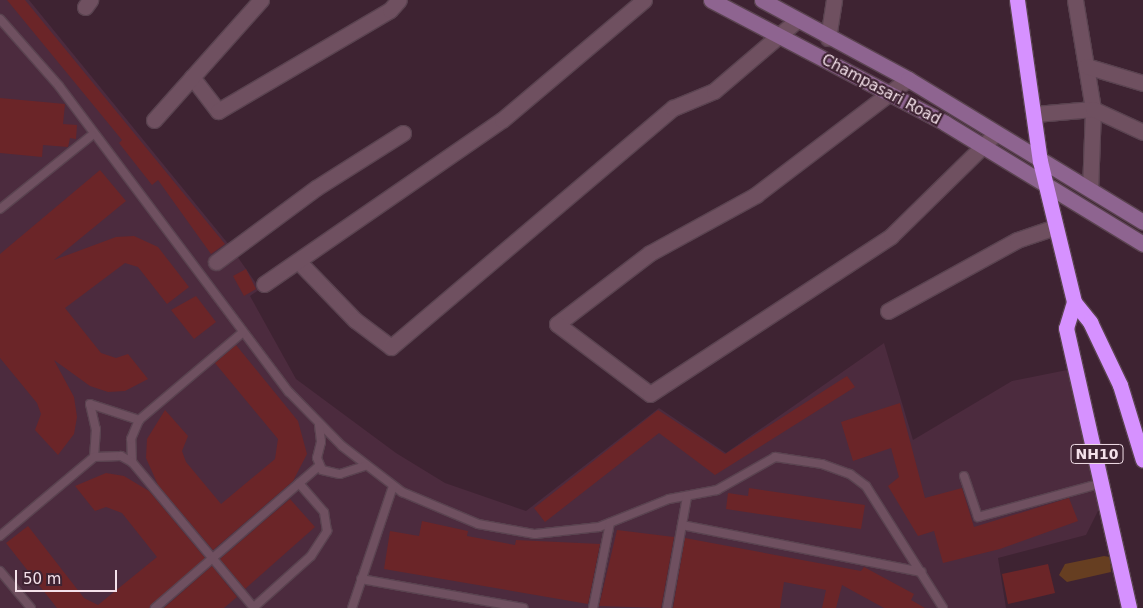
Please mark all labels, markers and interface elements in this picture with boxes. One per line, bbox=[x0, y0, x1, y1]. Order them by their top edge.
street label: Champasari Road bbox=[818, 51, 944, 129]
road number: NH10 bbox=[1070, 442, 1124, 466]
scale bar bbox=[18, 560, 120, 592]
text: 50 m bbox=[23, 570, 61, 588]

